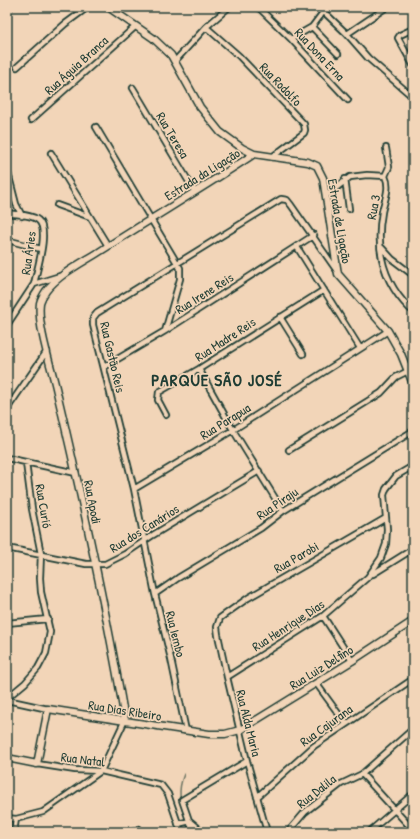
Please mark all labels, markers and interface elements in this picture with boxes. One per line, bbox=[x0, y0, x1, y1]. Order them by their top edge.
street label: Rua Dona Erna bbox=[291, 24, 349, 84]
street label: Rua Águia Branca bbox=[40, 31, 112, 99]
street label: Rua Rodolfo bbox=[256, 58, 306, 110]
street label: Rua Teresa bbox=[152, 109, 194, 161]
street label: Estrada da Ligação bbox=[161, 144, 243, 204]
street label: Estrada de Ligação bbox=[324, 177, 356, 265]
street label: Rua 3 bbox=[362, 193, 384, 221]
street label: Rua Áries bbox=[16, 230, 40, 276]
street label: Rua Irene Reis bbox=[171, 268, 237, 318]
street label: Rua Madre Reis bbox=[191, 313, 259, 365]
street label: Rua Gastão Reis bbox=[96, 320, 130, 394]
district label: PARQUE SÃO JOSÉ bbox=[151, 368, 283, 391]
street label: Rua Parapua bbox=[196, 398, 254, 444]
street label: Rua Apodi bbox=[80, 479, 106, 525]
street label: Rua Curió bbox=[31, 482, 57, 530]
street label: Rua Piraju bbox=[253, 482, 301, 524]
street label: Rua dos Canários bbox=[106, 499, 182, 557]
street label: Rua Parobi bbox=[270, 537, 322, 577]
street label: Rua Henrique Dias bbox=[248, 595, 328, 655]
street label: Rua Iembo bbox=[162, 609, 190, 659]
street label: Rua Luiz Delfino bbox=[286, 640, 356, 694]
street label: Rua Alda Maria bbox=[232, 688, 266, 758]
street label: Rua Dias Ribeiro bbox=[87, 695, 163, 725]
street label: Rua Cajurana bbox=[296, 700, 356, 750]
street label: Rua Natal bbox=[60, 747, 107, 771]
street label: Rua Dalila bbox=[293, 770, 339, 812]

